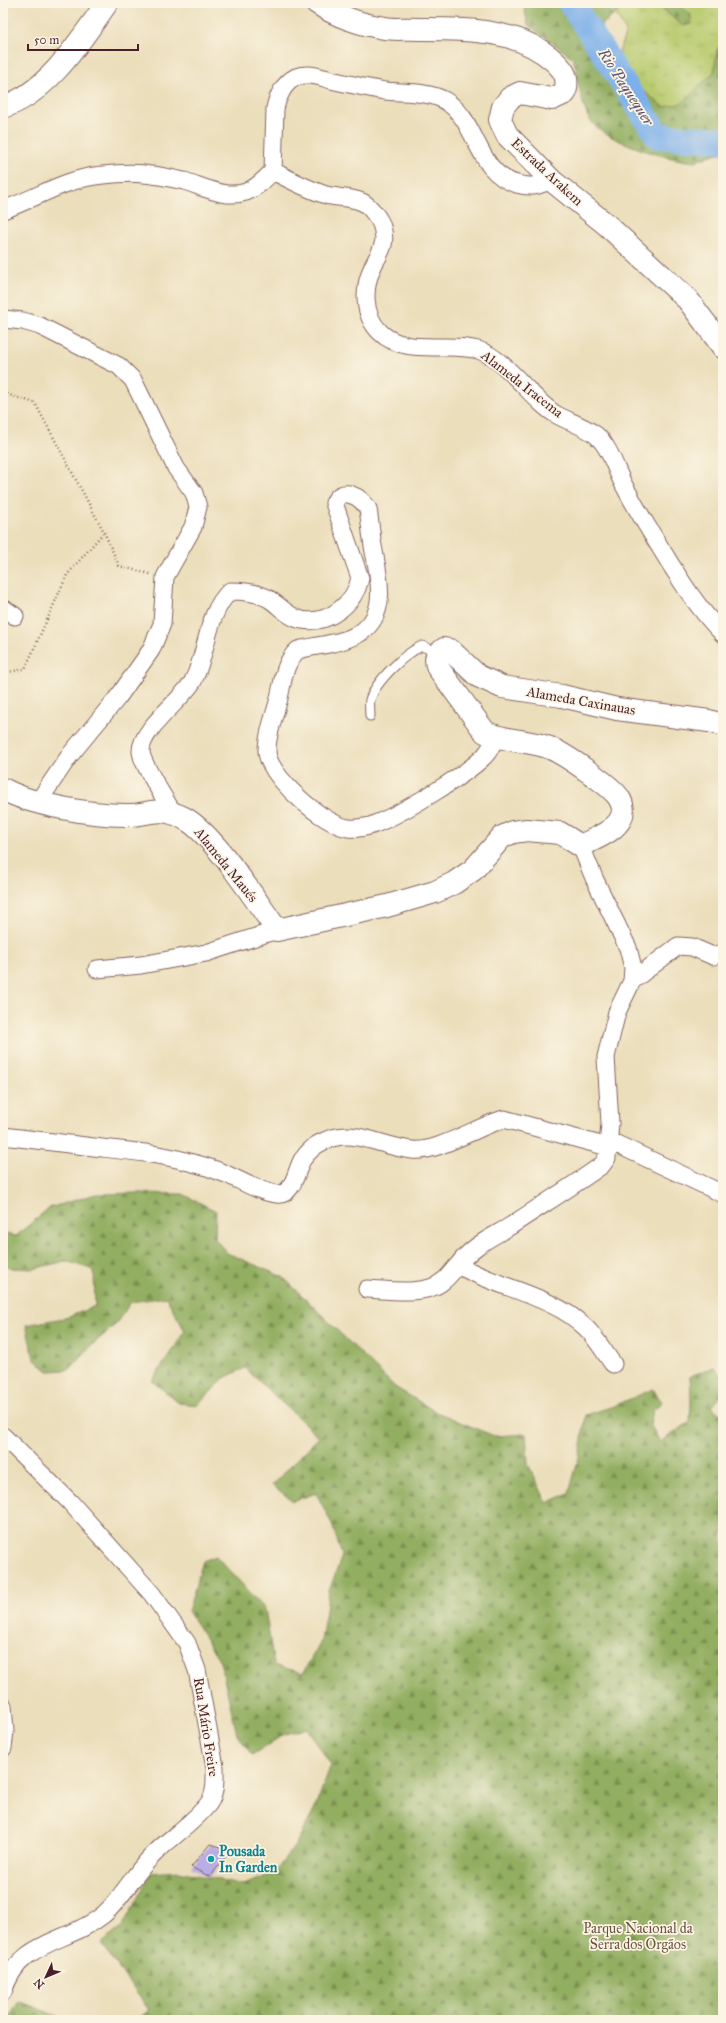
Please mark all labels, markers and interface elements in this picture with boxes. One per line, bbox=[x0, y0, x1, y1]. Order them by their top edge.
scale bar bbox=[28, 26, 138, 52]
text: 50 m bbox=[34, 33, 59, 47]
water label: Rio Paquequer bbox=[594, 44, 658, 130]
street label: Estrada Arakem bbox=[508, 134, 587, 210]
street label: Alameda Iracema bbox=[477, 346, 566, 421]
street label: Alameda Caxinauas bbox=[524, 683, 637, 719]
street label: Alameda Maués bbox=[190, 823, 261, 906]
street label: Rua Mário Freire bbox=[190, 1676, 222, 1778]
place label: Pousada In Garden bbox=[219, 1843, 278, 1876]
marker: Pousada In Garden bbox=[206, 1854, 216, 1864]
park label: Parque Nacional da Serra dos Orgãos bbox=[583, 1920, 693, 1953]
north arrow bbox=[26, 1957, 66, 1997]
text: N bbox=[31, 1975, 47, 1991]

